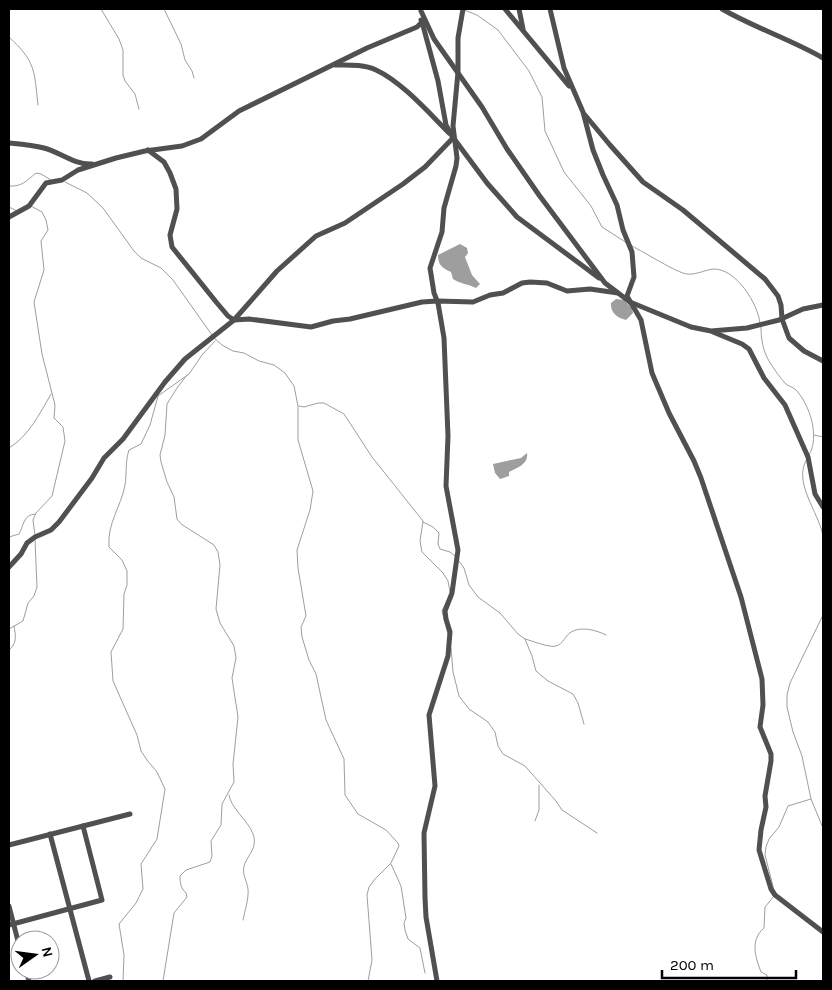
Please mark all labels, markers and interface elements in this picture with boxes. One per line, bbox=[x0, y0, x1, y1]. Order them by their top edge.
north arrow bbox=[10, 930, 60, 980]
text: N bbox=[38, 945, 57, 959]
scale bar bbox=[662, 948, 796, 980]
text: 200 m bbox=[670, 956, 714, 974]

